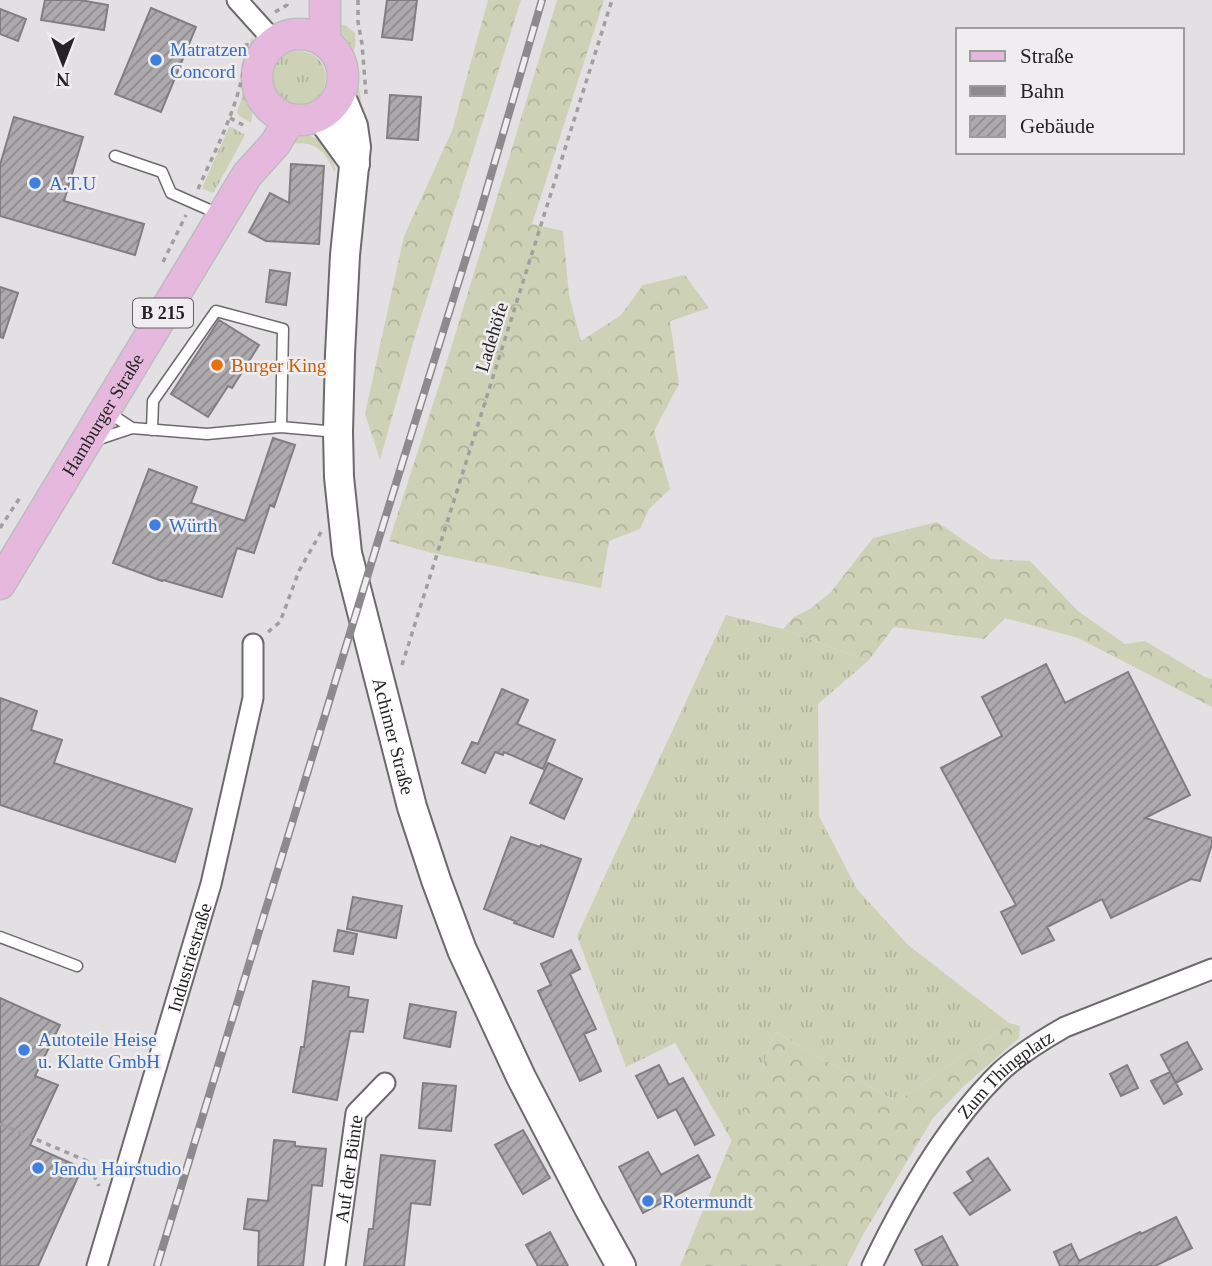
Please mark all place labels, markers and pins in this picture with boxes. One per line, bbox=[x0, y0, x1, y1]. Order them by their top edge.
place label: Matratzen Concord bbox=[170, 39, 248, 82]
marker: Matratzen Concord bbox=[148, 52, 164, 68]
place label: A.T.U bbox=[49, 173, 96, 194]
marker: A.T.U bbox=[27, 175, 43, 191]
place label: Burger King bbox=[231, 355, 327, 376]
marker: Burger King bbox=[209, 357, 225, 373]
place label: Würth bbox=[169, 515, 218, 536]
marker: Würth bbox=[147, 517, 163, 533]
place label: Autoteile Heise u. Klatte GmbH bbox=[38, 1029, 160, 1072]
marker: Autoteile Heise u. Klatte GmbH bbox=[16, 1042, 32, 1058]
place label: Jendu Hairstudio bbox=[52, 1158, 181, 1179]
marker: Jendu Hairstudio bbox=[30, 1160, 46, 1176]
place label: Rotermundt bbox=[662, 1191, 753, 1212]
marker: Rotermundt bbox=[640, 1193, 656, 1209]

